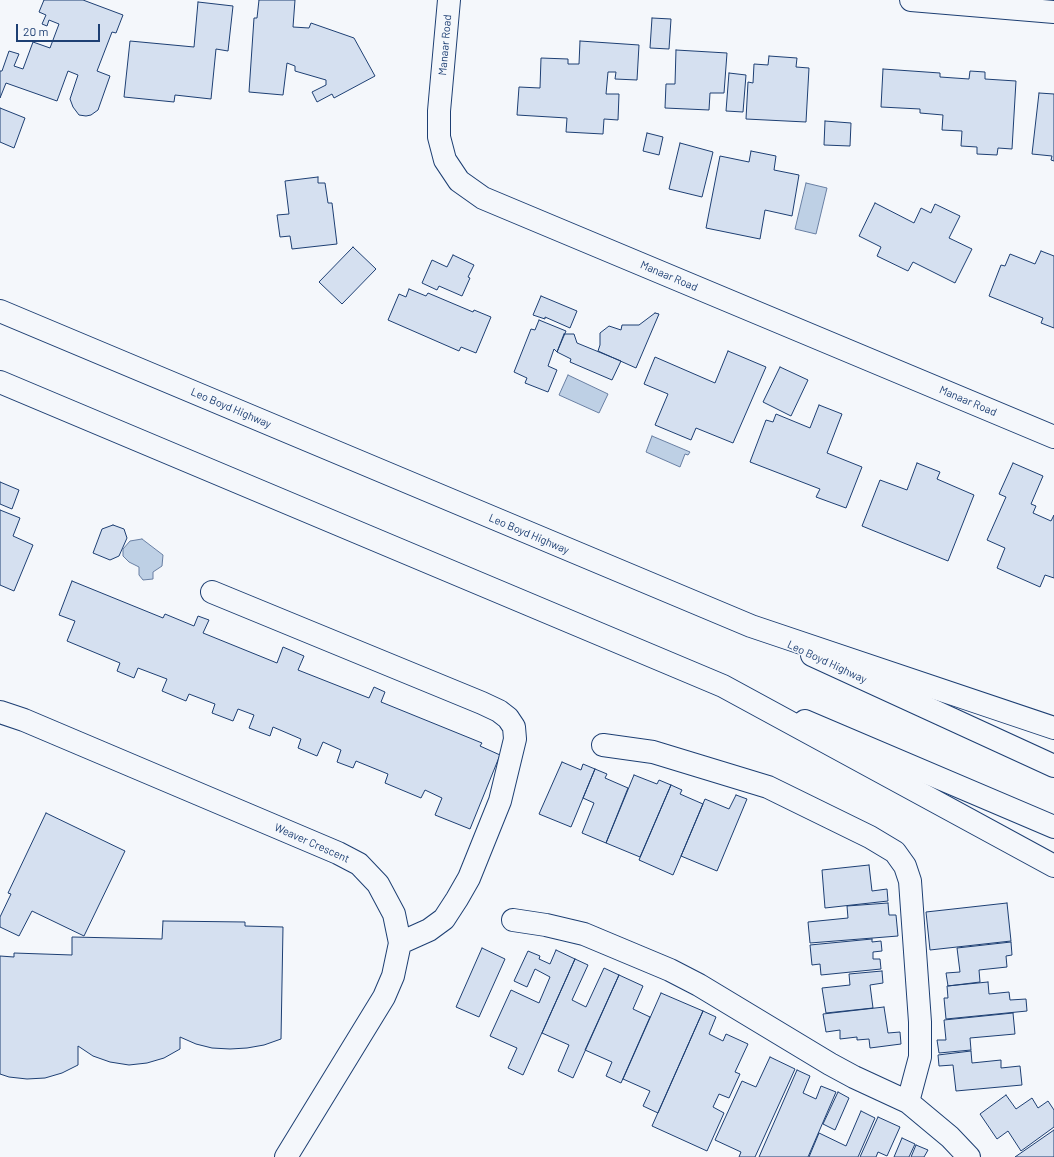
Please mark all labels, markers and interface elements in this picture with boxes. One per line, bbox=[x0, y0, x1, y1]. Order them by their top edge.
street label: Manaar Road bbox=[436, 14, 454, 76]
scale bar bbox=[18, 16, 102, 42]
text: 20 m bbox=[23, 24, 49, 38]
street label: Manaar Road bbox=[638, 258, 700, 294]
street label: Manaar Road bbox=[937, 383, 999, 419]
street label: Leo Boyd Highway bbox=[189, 385, 273, 431]
street label: Leo Boyd Highway bbox=[487, 511, 571, 557]
street label: Leo Boyd Highway bbox=[785, 638, 869, 686]
street label: Weaver Crescent bbox=[272, 821, 352, 865]

